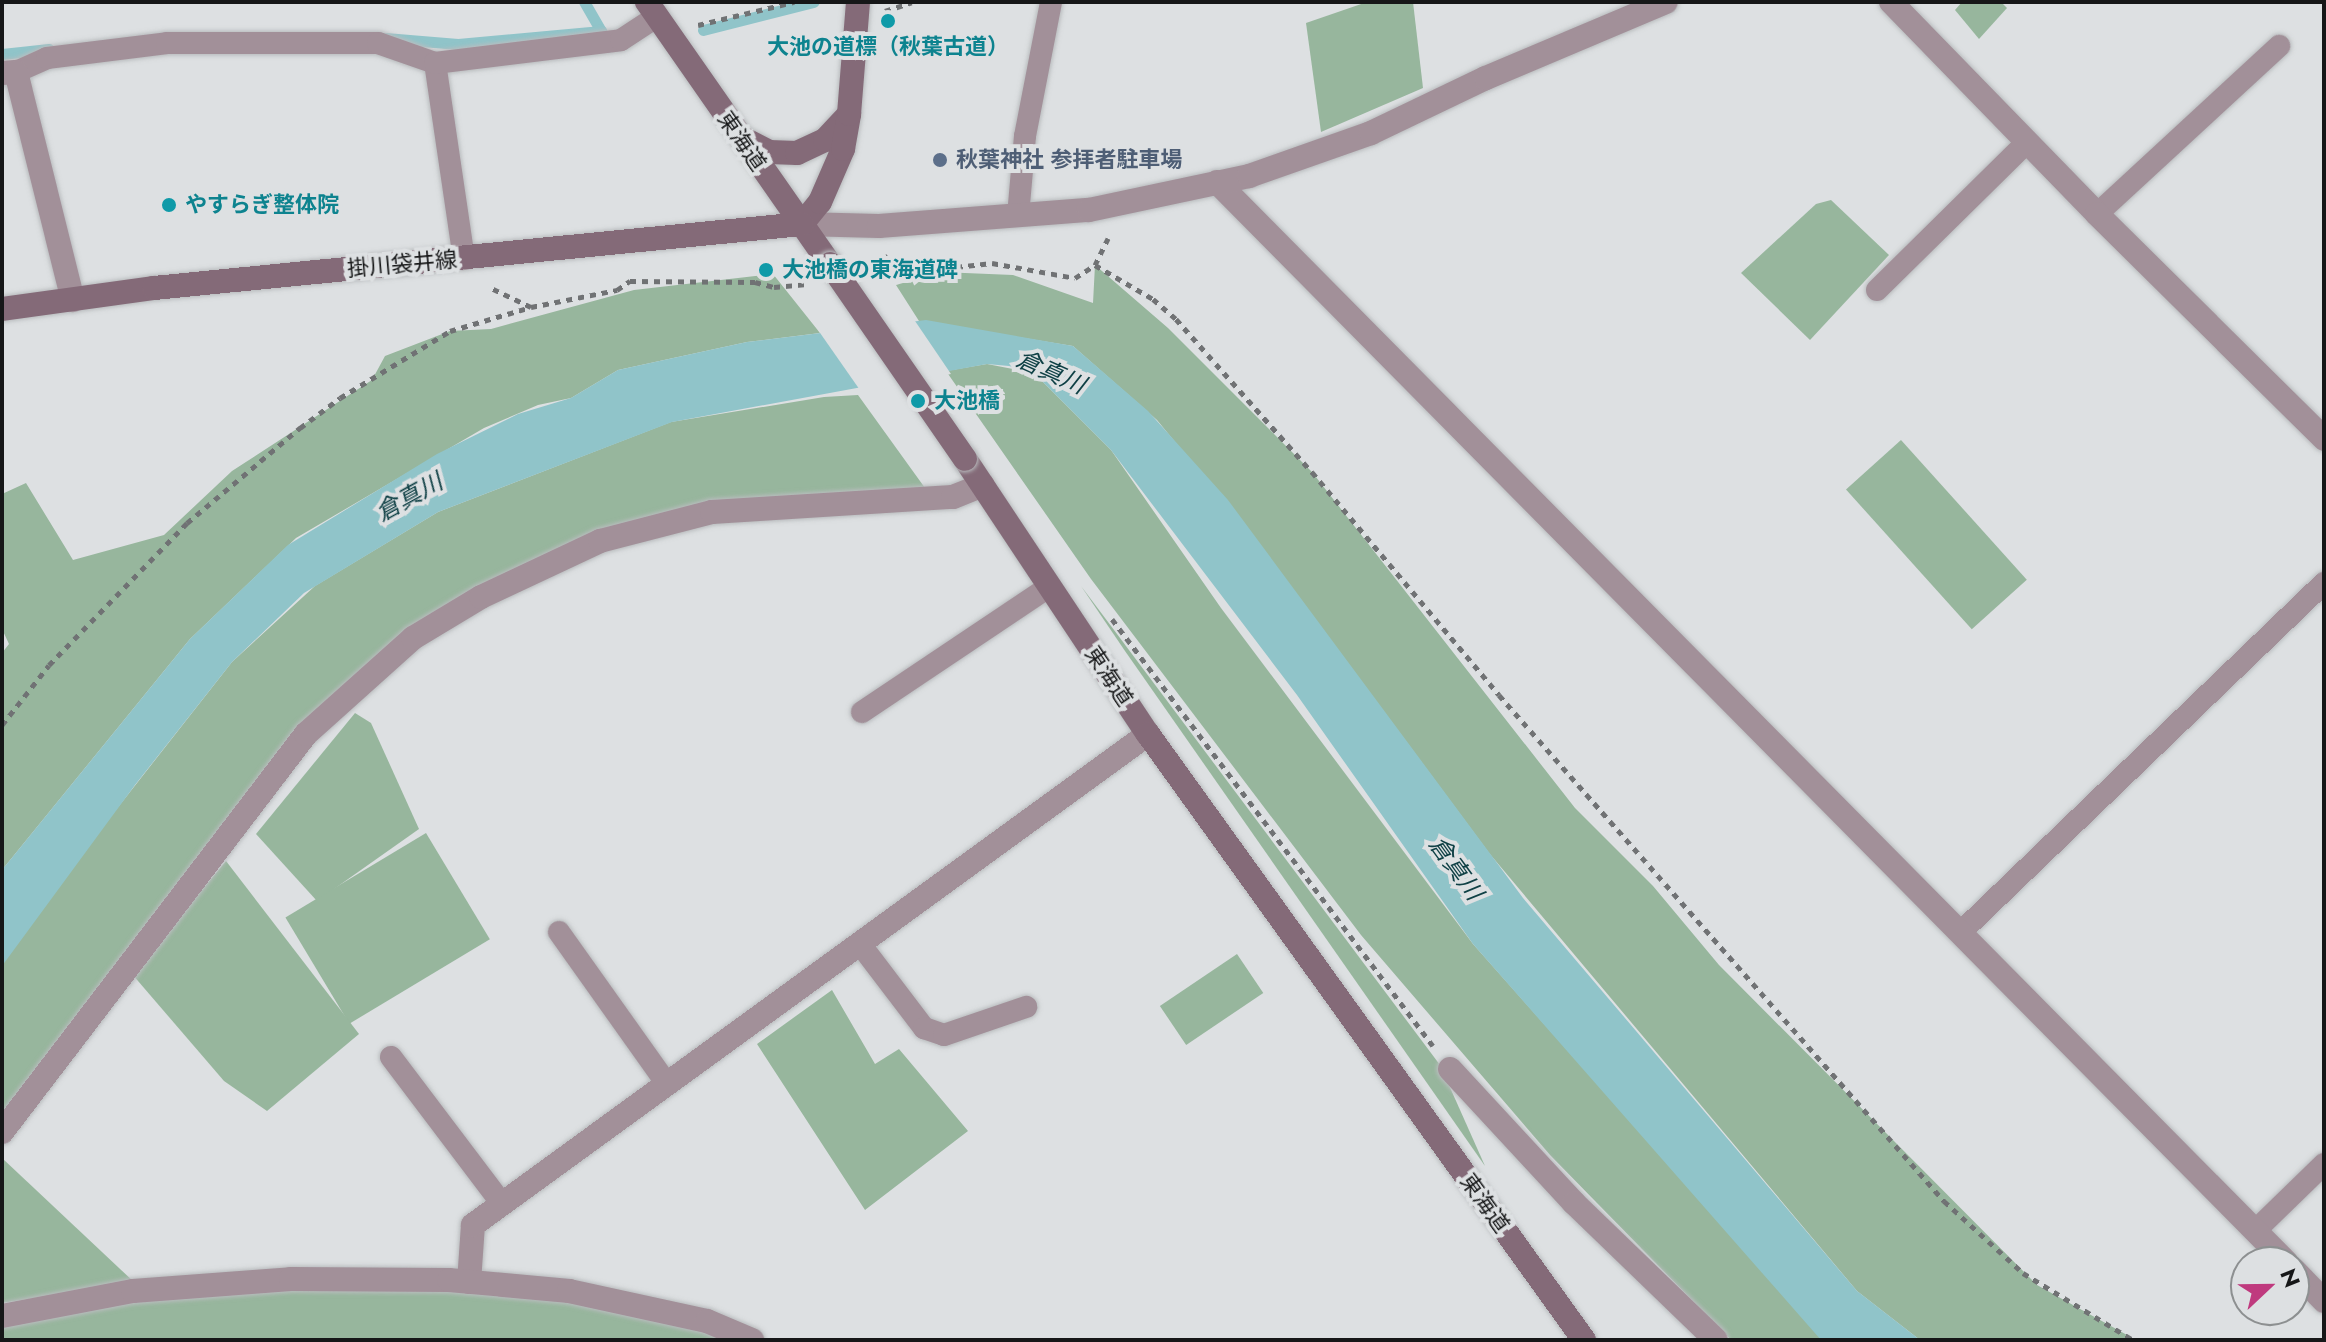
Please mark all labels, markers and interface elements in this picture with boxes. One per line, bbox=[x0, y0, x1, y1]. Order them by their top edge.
marker: 大池の道標（秋葉古道） bbox=[879, 12, 897, 30]
place label: 大池の道標（秋葉古道） bbox=[767, 34, 1009, 60]
street label: 東海道 bbox=[712, 106, 772, 176]
place label: 秋葉神社 参拝者駐車場 bbox=[956, 147, 1183, 173]
marker: 秋葉神社 参拝者駐車場 bbox=[931, 151, 949, 169]
place label: やすらぎ整体院 bbox=[185, 192, 339, 218]
marker: やすらぎ整体院 bbox=[160, 196, 178, 214]
street label: 掛川袋井線 bbox=[346, 246, 458, 282]
place label: 大池橋の東海道碑 bbox=[782, 257, 958, 283]
marker: 大池橋の東海道碑 bbox=[757, 261, 775, 279]
water label: 倉真川 bbox=[1012, 344, 1090, 400]
place label: 大池橋 bbox=[934, 388, 1000, 414]
marker: 大池橋 bbox=[909, 392, 927, 410]
water label: 倉真川 bbox=[371, 467, 447, 527]
street label: 東海道 bbox=[1080, 641, 1138, 711]
water label: 倉真川 bbox=[1423, 830, 1489, 906]
street label: 東海道 bbox=[1455, 1169, 1515, 1237]
north arrow bbox=[2230, 1246, 2310, 1326]
text: N bbox=[2272, 1264, 2309, 1292]

